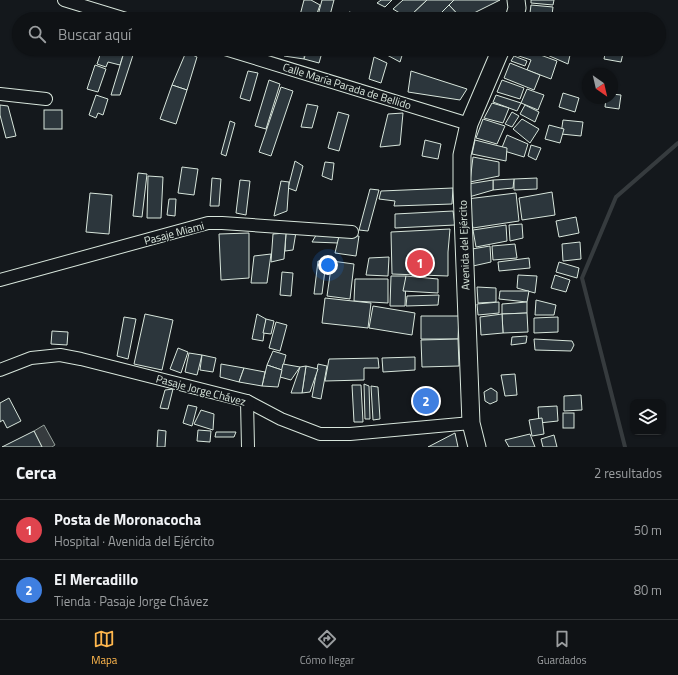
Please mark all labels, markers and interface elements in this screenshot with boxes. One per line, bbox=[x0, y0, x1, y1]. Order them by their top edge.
search box bbox=[12, 12, 666, 56]
icon: search bbox=[26, 23, 48, 45]
text: Buscar aquí bbox=[58, 23, 131, 46]
street label: Calle María Parada de Bellido bbox=[281, 59, 413, 113]
north arrow bbox=[582, 68, 618, 104]
street label: Avenida del Ejército bbox=[454, 199, 474, 290]
street label: Pasaje Miami bbox=[142, 217, 206, 249]
pin: 1 bbox=[407, 248, 433, 278]
your location bbox=[318, 255, 338, 275]
street label: Pasaje Jorge Chávez bbox=[154, 370, 248, 410]
pin: 2 bbox=[413, 386, 439, 416]
map controls bbox=[630, 399, 666, 435]
button: layers bbox=[630, 399, 666, 435]
text: Cerca bbox=[16, 460, 56, 486]
text: 2 resultados bbox=[594, 463, 662, 483]
text: Posta de Moronacocha bbox=[54, 508, 201, 531]
text: 1 bbox=[25, 520, 33, 540]
text: 50 m bbox=[634, 520, 662, 540]
text: Hospital · Avenida del Ejército bbox=[54, 531, 214, 551]
text: El Mercadillo bbox=[54, 568, 138, 591]
text: 2 bbox=[25, 580, 33, 600]
text: 80 m bbox=[634, 580, 662, 600]
text: Tienda · Pasaje Jorge Chávez bbox=[54, 591, 208, 611]
tab: Mapa bbox=[91, 628, 117, 668]
tab: Cómo llegar bbox=[300, 628, 354, 668]
tab: Guardados bbox=[537, 628, 587, 668]

